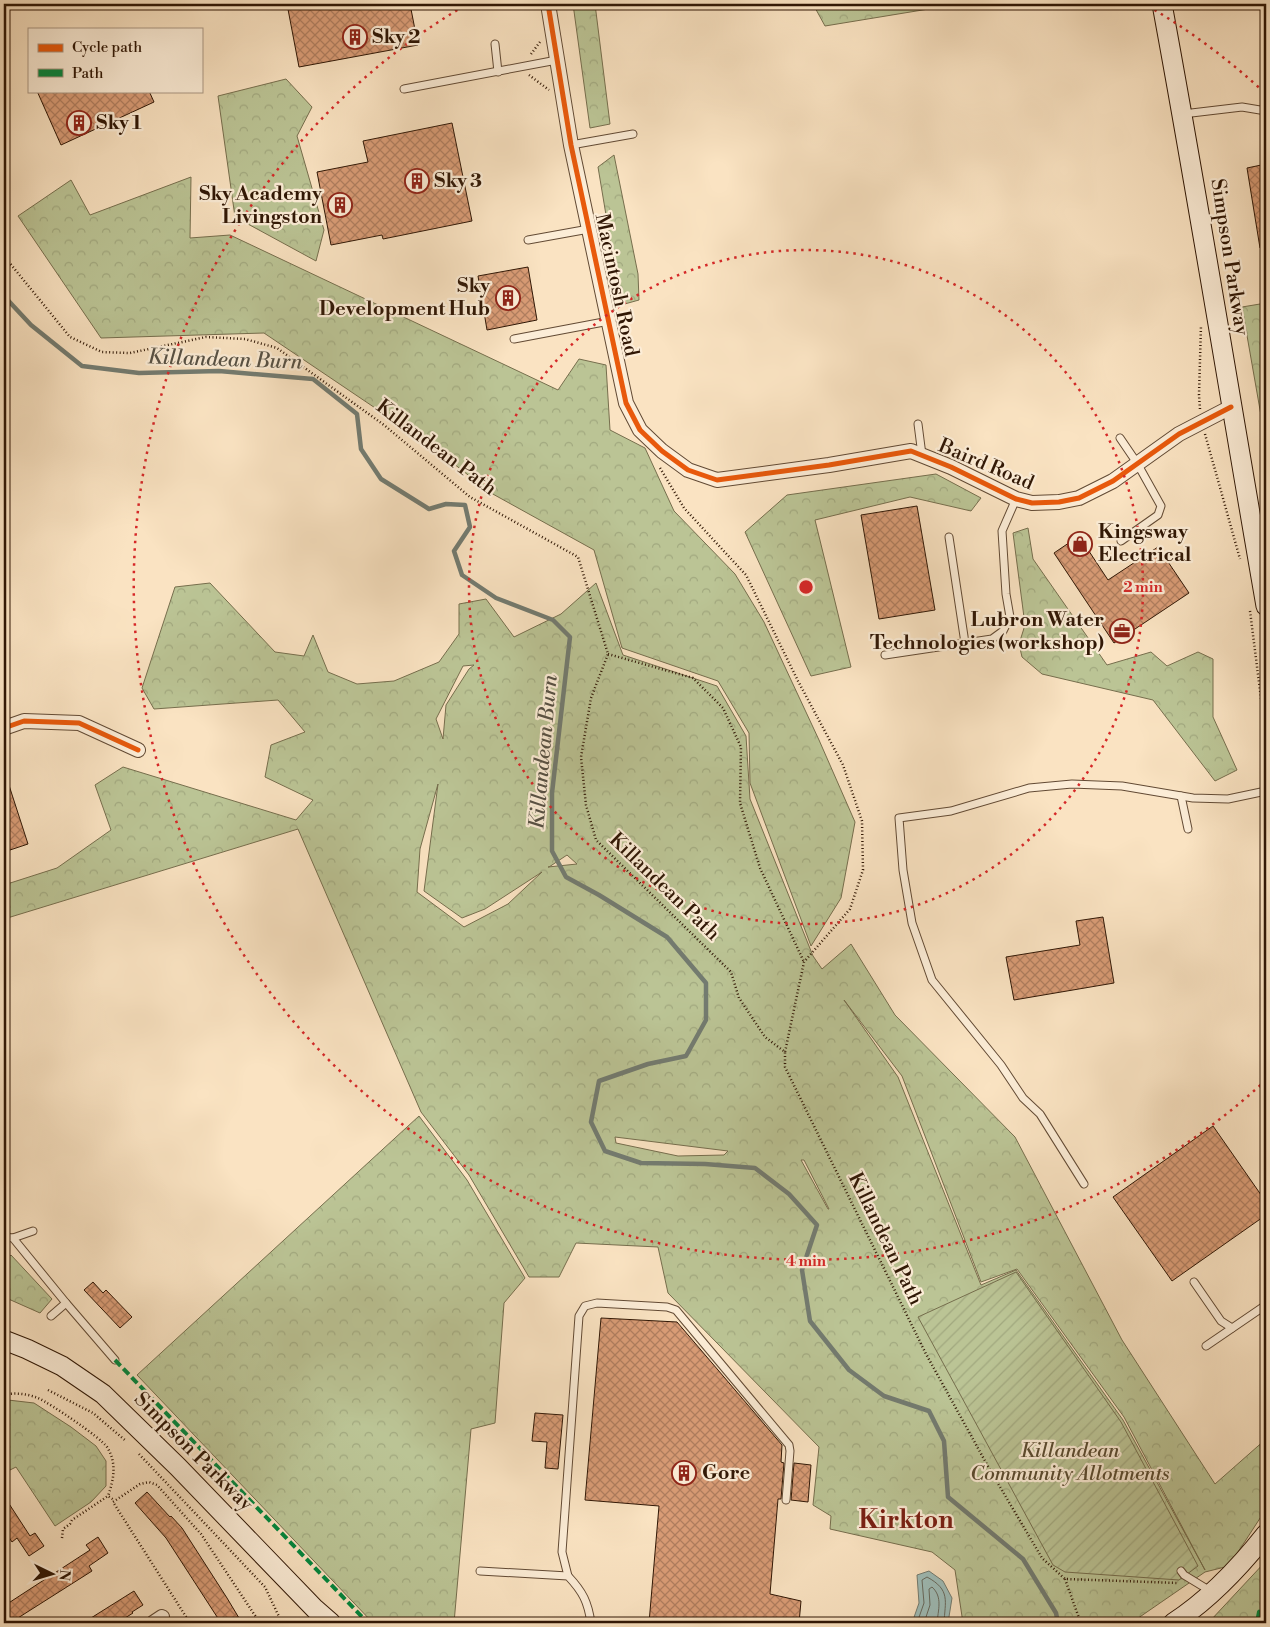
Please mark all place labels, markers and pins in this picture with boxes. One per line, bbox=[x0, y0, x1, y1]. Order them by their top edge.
building icon: Sky 2 bbox=[342, 24, 368, 50]
place label: Sky 2 bbox=[372, 25, 421, 50]
building icon: Sky 1 bbox=[66, 110, 92, 136]
place label: Sky 1 bbox=[96, 111, 142, 136]
building icon: Sky 3 bbox=[404, 168, 430, 194]
place label: Sky 3 bbox=[434, 169, 482, 194]
place label: Sky Academy Livingston bbox=[199, 182, 323, 230]
building icon: Sky Academy Livingston bbox=[327, 192, 353, 218]
place label: Sky Development Hub bbox=[319, 274, 491, 322]
building icon: Sky Development Hub bbox=[495, 285, 521, 311]
place label: Kingsway Electrical bbox=[1098, 520, 1192, 568]
shop icon: Kingsway Electrical bbox=[1067, 531, 1093, 557]
centre of rings bbox=[797, 578, 815, 596]
place label: Lubron Water Technologies (workshop) bbox=[870, 608, 1104, 656]
office icon: Lubron Water Technologies (workshop) bbox=[1109, 618, 1135, 644]
building icon: Gore bbox=[671, 1460, 697, 1486]
place label: Gore bbox=[702, 1461, 751, 1486]

